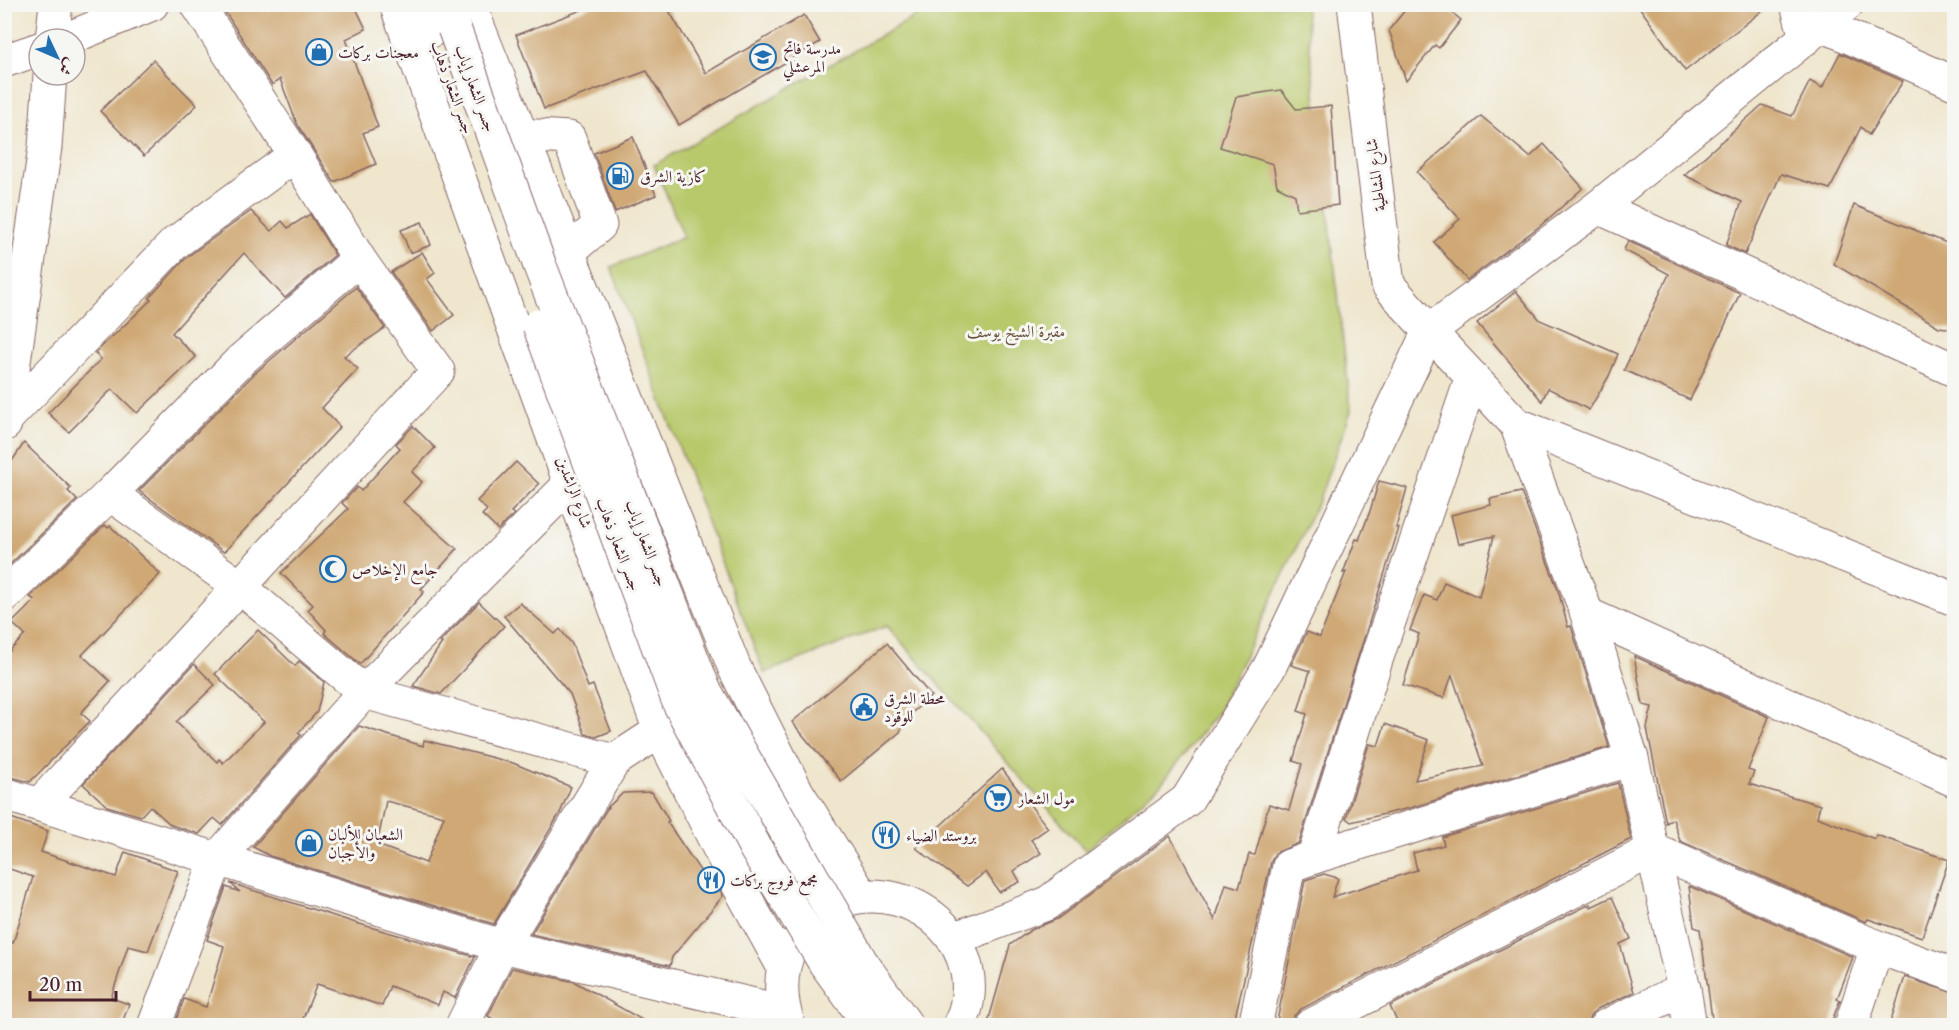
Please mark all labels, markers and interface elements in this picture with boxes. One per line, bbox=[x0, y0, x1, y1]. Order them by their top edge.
north arrow bbox=[27, 27, 87, 87]
shop icon: معجنات بركات bbox=[304, 37, 334, 67]
street label: جسر الشعار ذهاب bbox=[426, 37, 479, 137]
place label: مدرسة فاتح المرعشلي bbox=[783, 38, 841, 82]
place label: معجنات بركات bbox=[338, 42, 419, 62]
street label: جسر الشعار إياب bbox=[450, 42, 501, 135]
school or university icon: مدرسة فاتح المرعشلي bbox=[748, 42, 778, 72]
text: ش bbox=[55, 55, 80, 80]
street label: شارع المشاطية bbox=[1361, 137, 1393, 212]
fuel station icon: كازية الشرق bbox=[605, 161, 635, 191]
place label: كازية الشرق bbox=[640, 166, 706, 187]
park label: مقبرة الشيخ يوسف bbox=[967, 321, 1065, 346]
street label: شارع الراشدين bbox=[549, 453, 597, 532]
street label: جسر الشعار ذهاب bbox=[591, 495, 646, 594]
street label: جسر الشعار إياب bbox=[620, 497, 673, 590]
mosque icon: جامع الإخلاص bbox=[318, 554, 348, 584]
place label: جامع الإخلاص bbox=[352, 559, 438, 585]
place label: محطة الشرق للوقود bbox=[884, 688, 945, 727]
public building icon: محطة الشرق للوقود bbox=[849, 692, 879, 722]
supermarket icon: مول الشعار bbox=[983, 783, 1013, 813]
place label: مول الشعار bbox=[1016, 788, 1075, 809]
restaurant icon: بروستد الضياء bbox=[871, 820, 901, 850]
place label: الشعبان للألبان والأجبان bbox=[328, 824, 403, 862]
place label: بروستد الضياء bbox=[906, 825, 976, 845]
shop icon: الشعبان للألبان والأجبان bbox=[294, 828, 324, 858]
restaurant icon: مجمع فروج بركات bbox=[696, 865, 726, 895]
place label: مجمع فروج بركات bbox=[730, 870, 818, 896]
scale bar bbox=[30, 964, 116, 1002]
text: 20 m bbox=[39, 974, 83, 996]

